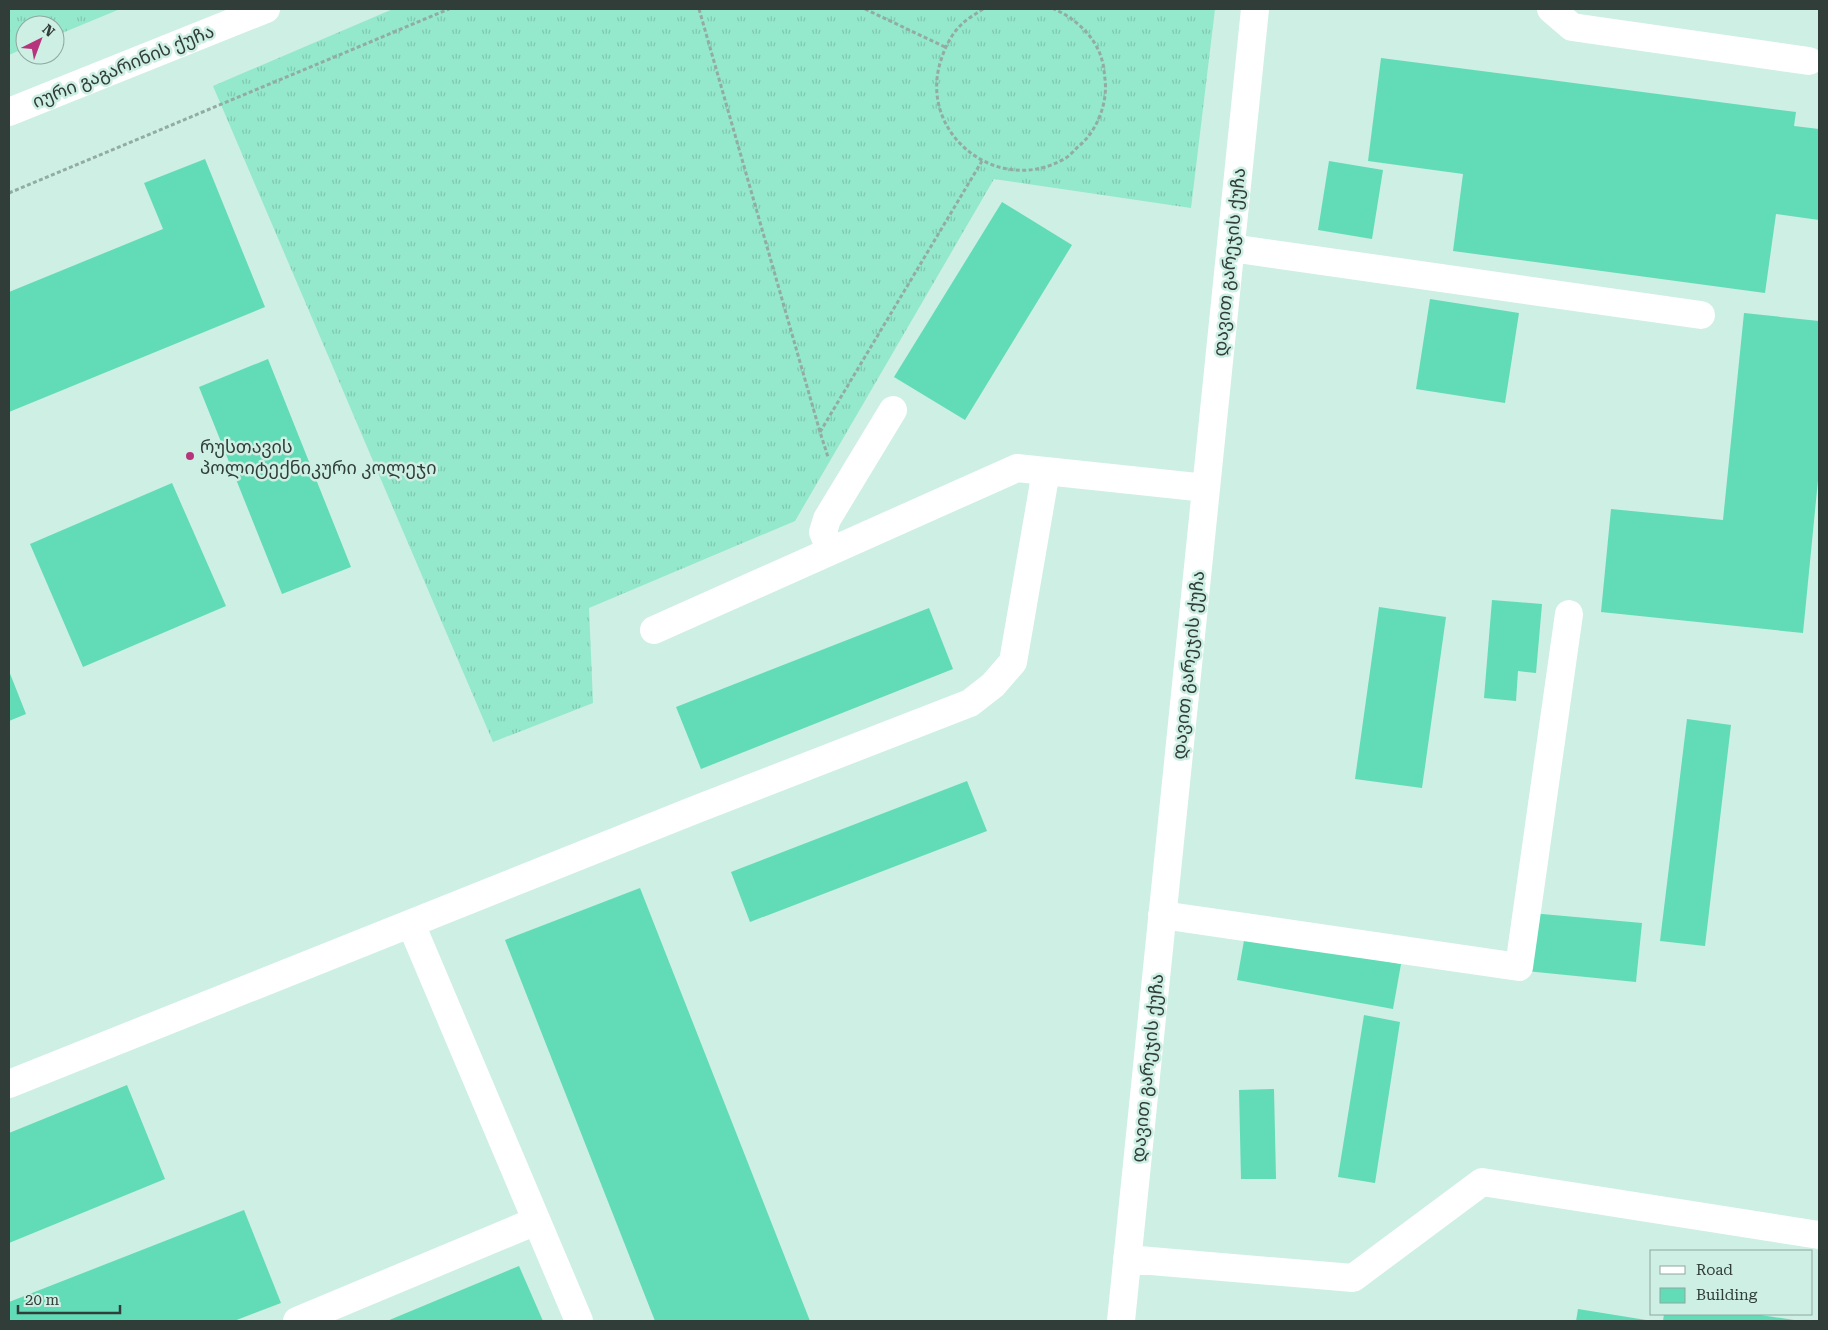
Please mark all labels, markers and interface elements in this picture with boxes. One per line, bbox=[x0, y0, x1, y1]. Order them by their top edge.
north arrow bbox=[15, 15, 65, 65]
street label: იური გაგარინის ქუჩა bbox=[29, 20, 217, 113]
text: N bbox=[39, 21, 58, 40]
street label: დავით გარეჯის ქუჩა bbox=[1209, 167, 1250, 357]
place label: რუსთავის პოლიტექნიკური კოლეჯი bbox=[200, 436, 437, 479]
marker: რუსთავის პოლიტექნიკური კოლეჯი bbox=[184, 450, 196, 462]
street label: დავით გარეჯის ქუჩა bbox=[1168, 570, 1209, 760]
street label: დავით გარეჯის ქუჩა bbox=[1127, 973, 1168, 1163]
legend bbox=[1650, 1250, 1813, 1315]
text: Road bbox=[1696, 1261, 1733, 1279]
scale bar bbox=[18, 1282, 120, 1314]
text: Building bbox=[1696, 1286, 1758, 1304]
text: 20 m bbox=[25, 1291, 60, 1309]

